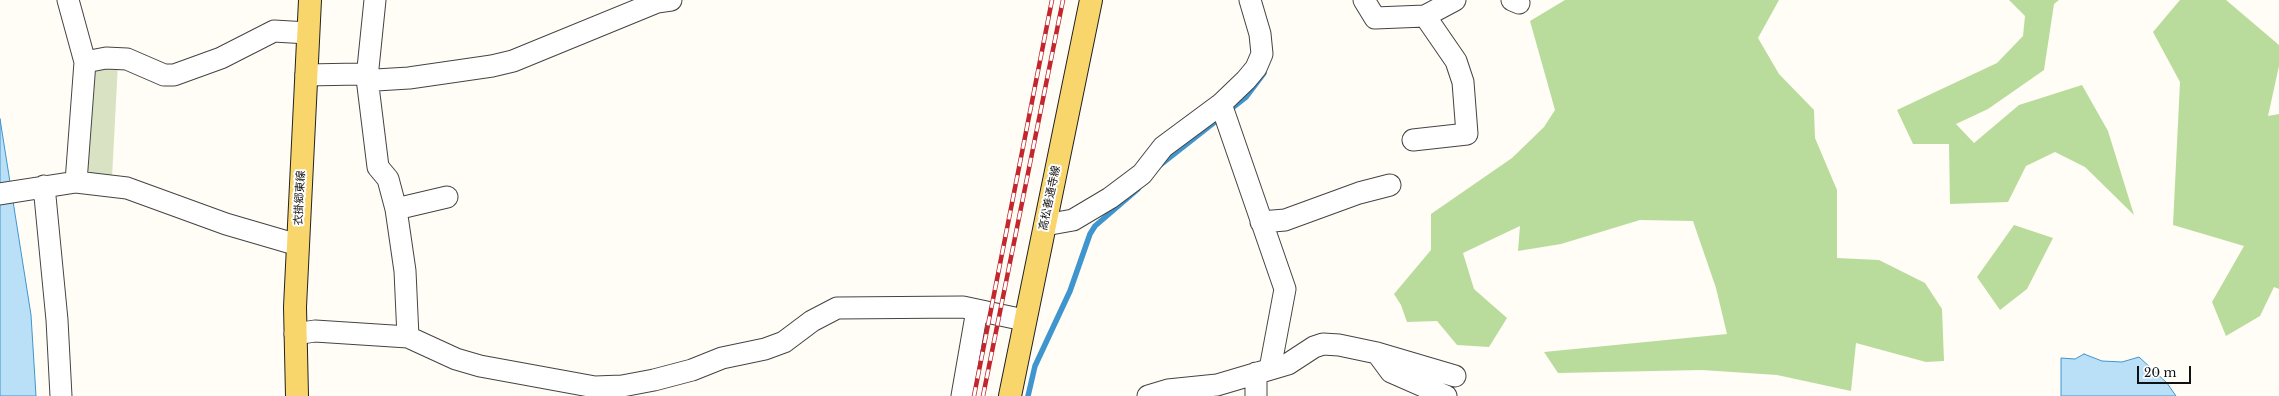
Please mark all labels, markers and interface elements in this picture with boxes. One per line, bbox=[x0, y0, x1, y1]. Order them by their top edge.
street label: 高松善通寺線 bbox=[1037, 164, 1063, 232]
street label: 衣掛郷東線 bbox=[292, 170, 308, 226]
scale bar bbox=[2139, 358, 2193, 384]
text: 20 m bbox=[2144, 365, 2176, 380]

